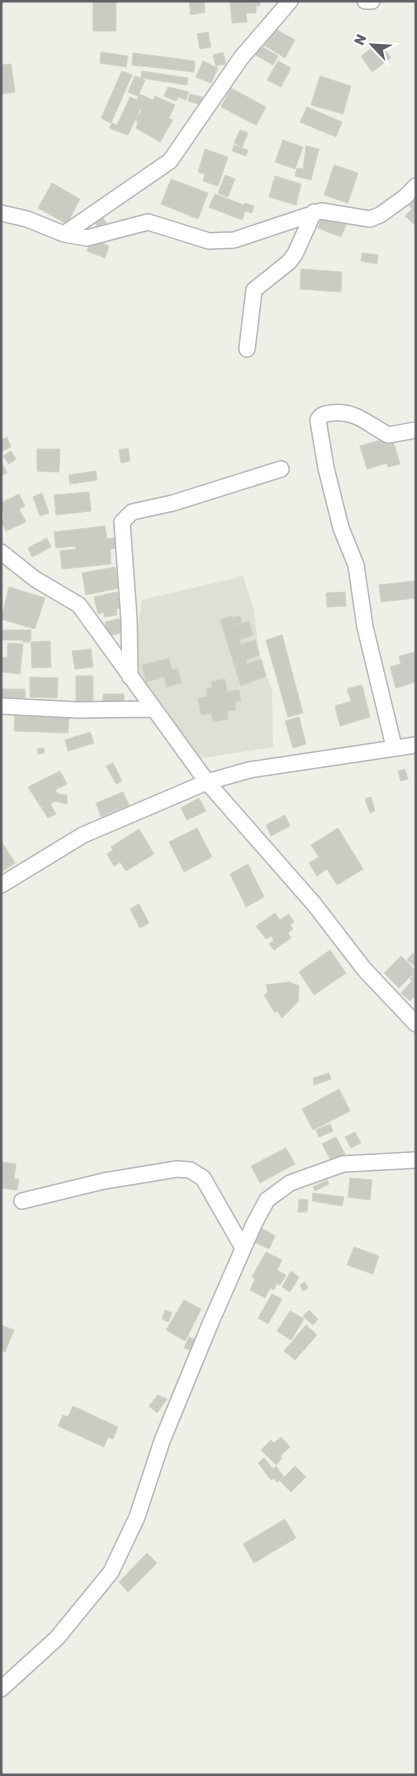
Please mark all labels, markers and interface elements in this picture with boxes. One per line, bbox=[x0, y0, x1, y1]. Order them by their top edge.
north arrow bbox=[347, 20, 397, 70]
text: N bbox=[351, 32, 371, 48]

